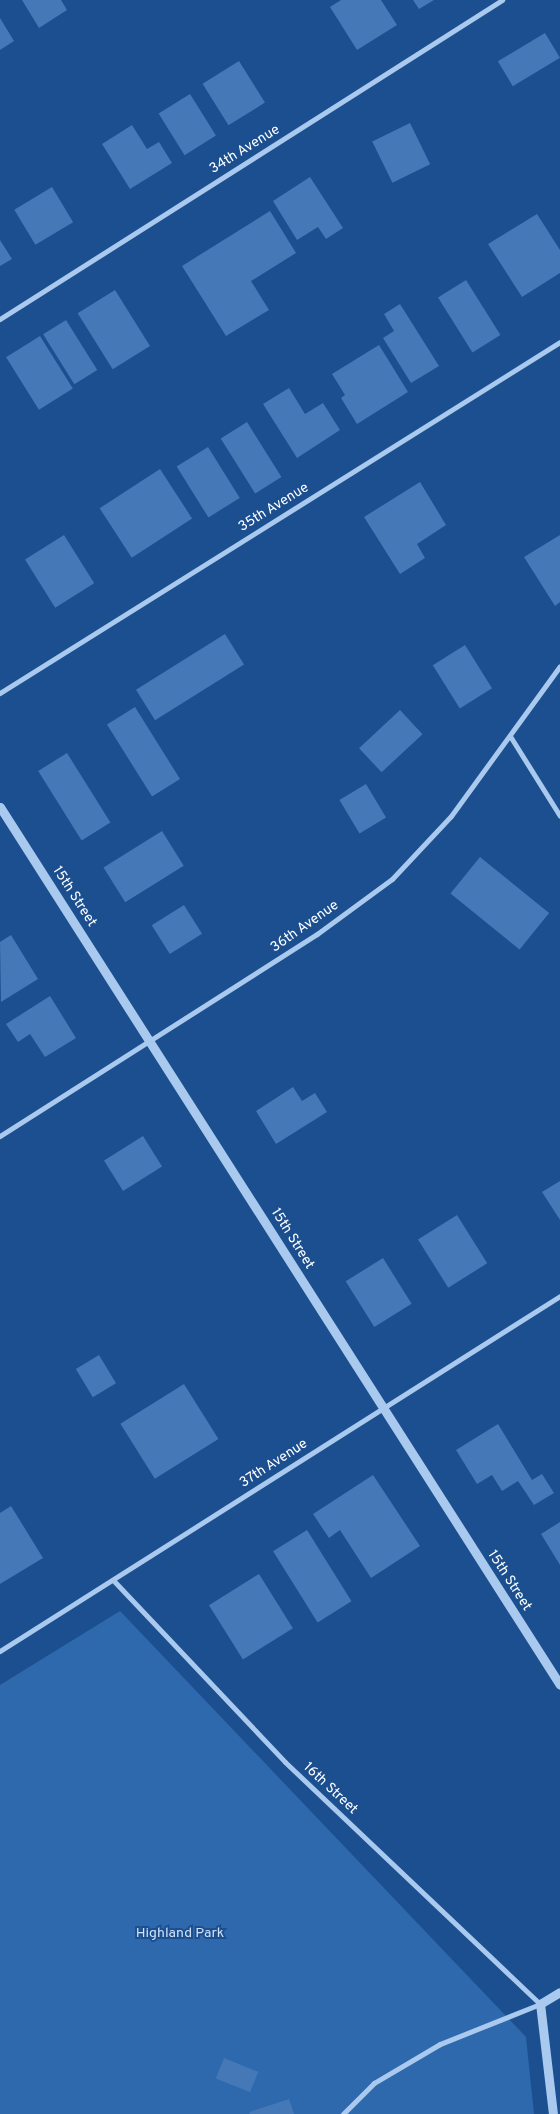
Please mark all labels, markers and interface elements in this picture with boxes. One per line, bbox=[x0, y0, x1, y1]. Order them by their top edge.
street label: 34th Avenue bbox=[207, 122, 283, 178]
street label: 35th Avenue bbox=[236, 480, 312, 536]
street label: 15th Street bbox=[48, 864, 100, 930]
street label: 36th Avenue bbox=[268, 897, 342, 957]
street label: 15th Street bbox=[267, 1205, 317, 1273]
street label: 37th Avenue bbox=[237, 1436, 311, 1492]
street label: 15th Street bbox=[483, 1548, 535, 1614]
street label: 16th Street bbox=[299, 1760, 361, 1818]
park label: Highland Park bbox=[136, 1926, 224, 1942]

